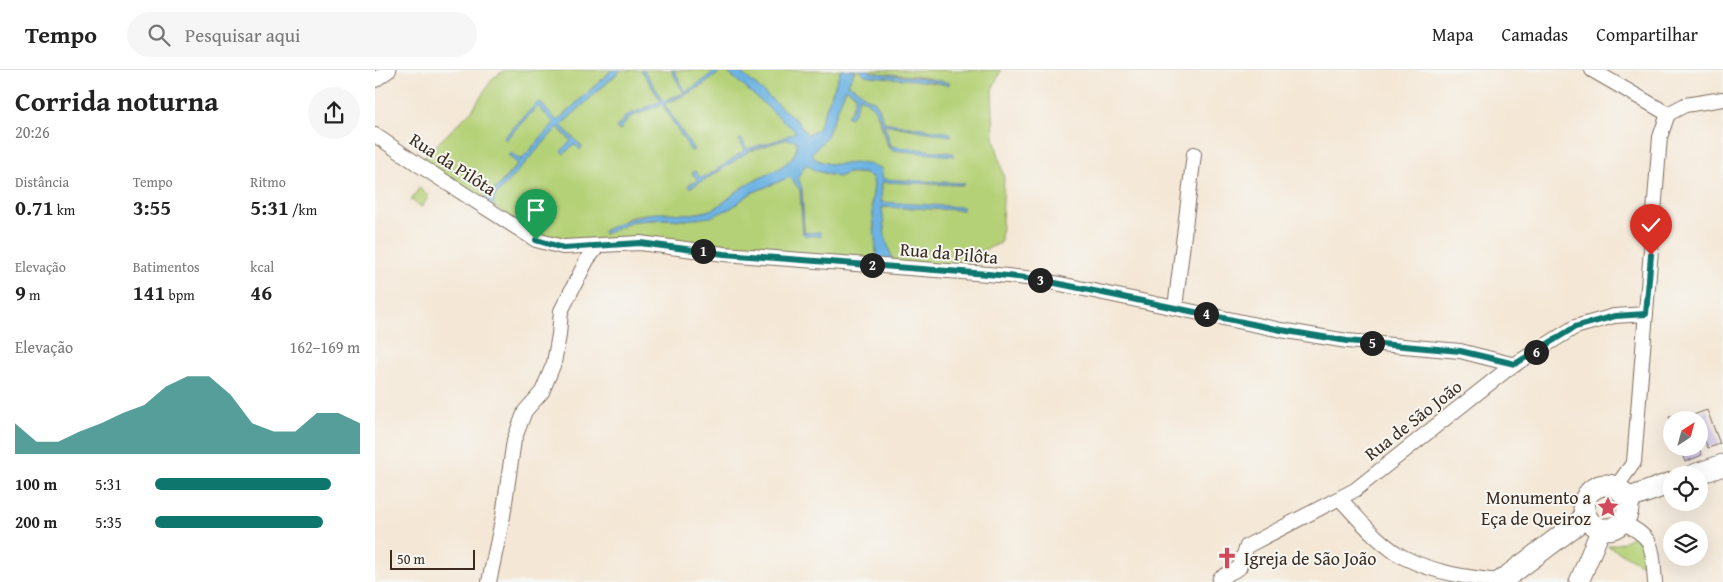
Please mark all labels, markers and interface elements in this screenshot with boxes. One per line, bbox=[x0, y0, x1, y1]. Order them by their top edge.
search box bbox=[127, 12, 477, 57]
text: Tempo bbox=[25, 17, 97, 52]
icon: search bbox=[145, 21, 173, 49]
text: Pesquisar aqui bbox=[185, 21, 300, 49]
text: Mapa bbox=[1432, 21, 1473, 48]
text: Camadas bbox=[1501, 21, 1568, 48]
text: Compartilhar bbox=[1596, 21, 1698, 48]
text: Corrida noturna bbox=[15, 80, 219, 121]
button: share bbox=[308, 87, 360, 139]
text: 20:26 bbox=[15, 120, 50, 144]
street label: Rua da Pilôta bbox=[404, 126, 502, 202]
text: Distância bbox=[15, 172, 69, 192]
text: Tempo bbox=[133, 172, 173, 192]
text: Ritmo bbox=[250, 172, 286, 192]
pin bbox=[515, 189, 557, 240]
text: 0.71 bbox=[15, 192, 54, 223]
text: 3:55 bbox=[133, 192, 171, 223]
text: 5:31 bbox=[250, 192, 289, 223]
icon: arrive bbox=[522, 196, 550, 224]
text: km bbox=[54, 200, 75, 220]
text: /km bbox=[289, 200, 317, 220]
pin bbox=[1630, 204, 1672, 255]
icon: check bbox=[1637, 211, 1665, 239]
street label: Rua da Pilôta bbox=[899, 235, 1000, 271]
pin: 1 bbox=[691, 238, 715, 264]
text: 1 bbox=[700, 241, 707, 261]
pin: 2 bbox=[859, 252, 885, 278]
text: 2 bbox=[869, 255, 876, 275]
text: Elevação bbox=[15, 257, 66, 277]
text: Batimentos bbox=[133, 257, 200, 277]
text: kcal bbox=[250, 257, 274, 277]
pin: 3 bbox=[1027, 268, 1053, 292]
text: 3 bbox=[1037, 270, 1044, 290]
text: 9 bbox=[15, 277, 26, 308]
text: 141 bbox=[133, 277, 165, 308]
text: 46 bbox=[250, 277, 272, 308]
text: m bbox=[26, 285, 40, 305]
text: bpm bbox=[165, 285, 195, 305]
pin: 4 bbox=[1193, 302, 1219, 326]
text: 4 bbox=[1203, 304, 1210, 324]
pin: 5 bbox=[1359, 330, 1385, 356]
text: 5 bbox=[1369, 333, 1376, 353]
text: Elevação bbox=[15, 335, 73, 359]
text: 162–169 m bbox=[290, 335, 360, 359]
pin: 6 bbox=[1523, 340, 1549, 364]
text: 6 bbox=[1533, 342, 1540, 362]
street label: Rua de São João bbox=[1358, 373, 1468, 467]
north arrow bbox=[1663, 411, 1707, 456]
map controls bbox=[1663, 411, 1708, 566]
button: locate bbox=[1663, 466, 1708, 511]
text: 100 m bbox=[15, 472, 57, 496]
text: 5:31 bbox=[95, 472, 122, 496]
place label: Monumento a Eça de Queiroz bbox=[1481, 484, 1591, 532]
place icon: Monumento a Eça de Queiroz bbox=[1595, 494, 1621, 520]
text: 200 m bbox=[15, 510, 57, 534]
text: 5:35 bbox=[95, 510, 122, 534]
button: layers bbox=[1663, 521, 1708, 566]
church icon: Igreja de São João bbox=[1214, 545, 1240, 571]
place label: Igreja de São João bbox=[1244, 545, 1376, 572]
scale bar bbox=[390, 547, 475, 570]
text: 50 m bbox=[397, 549, 425, 569]

